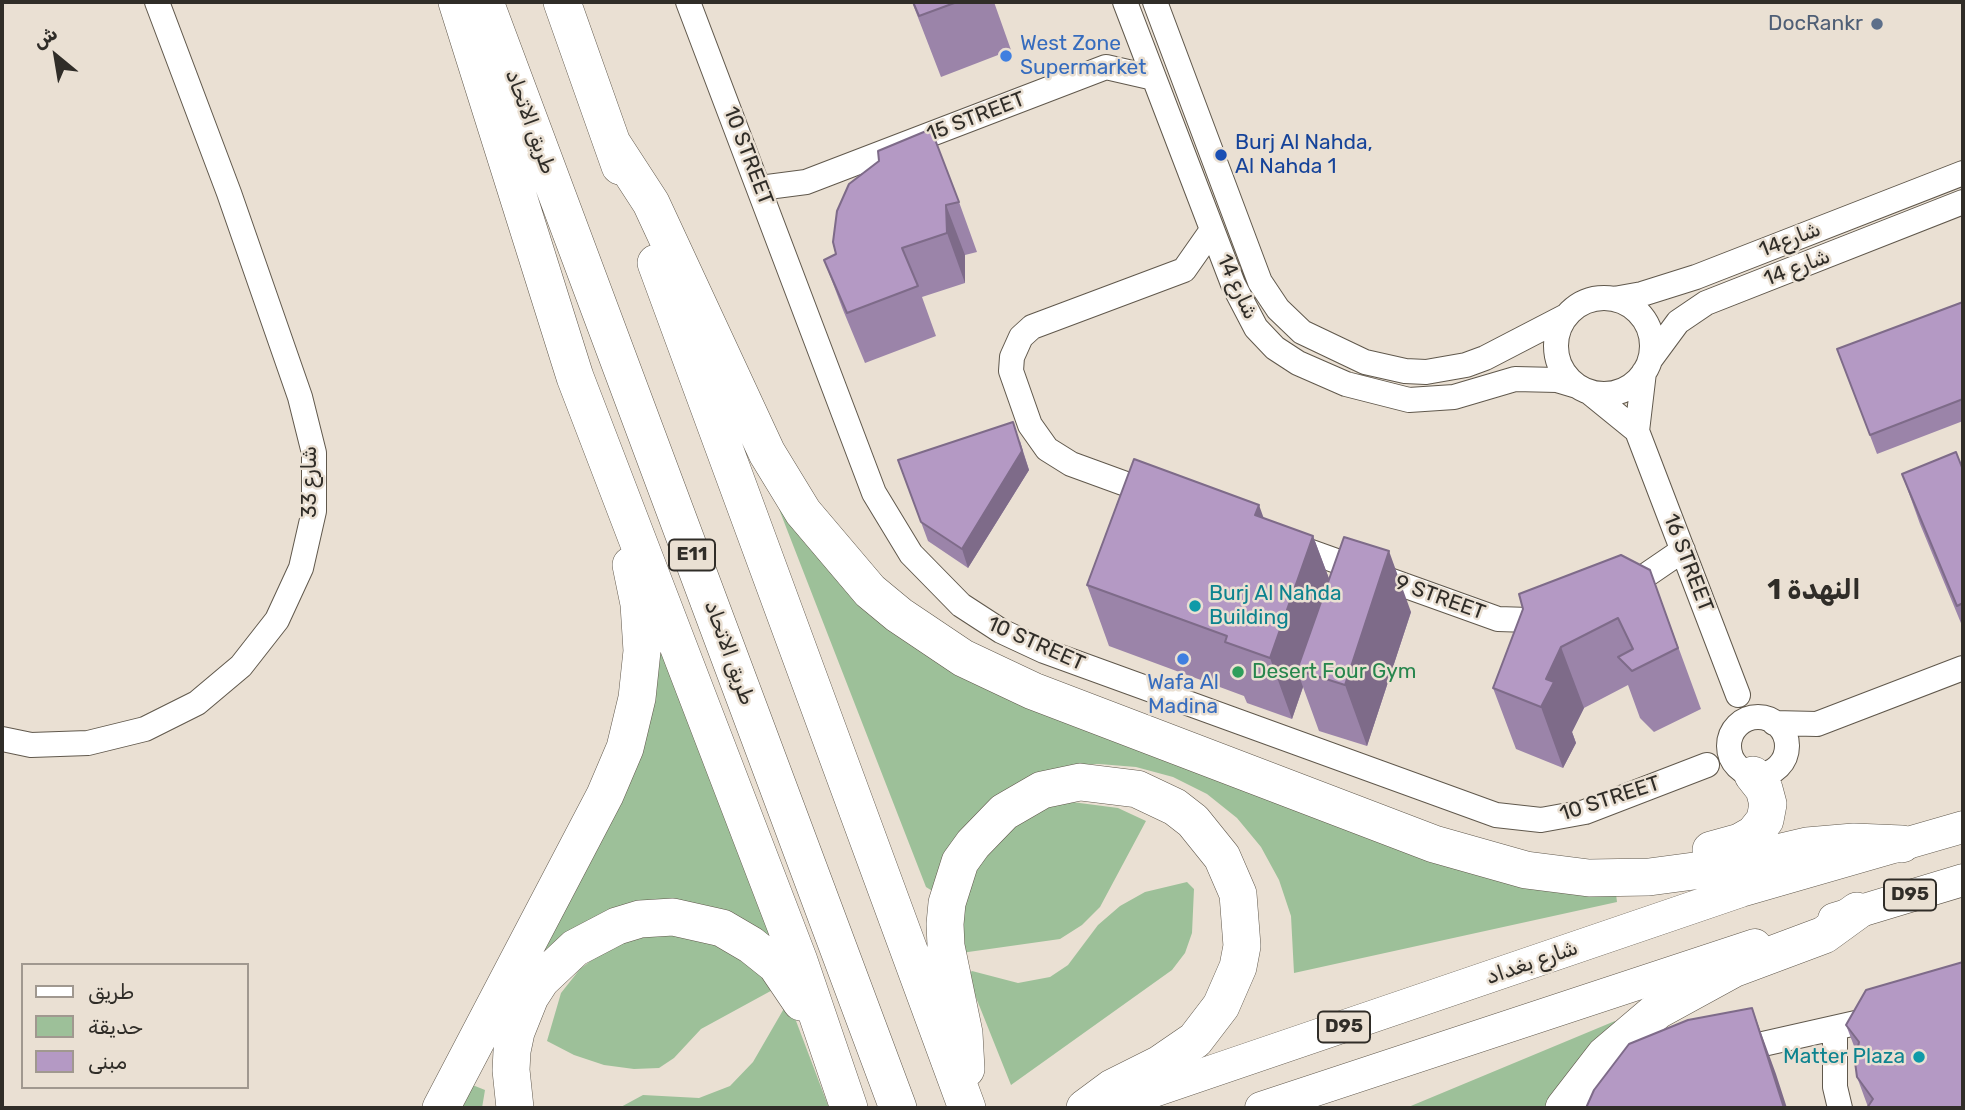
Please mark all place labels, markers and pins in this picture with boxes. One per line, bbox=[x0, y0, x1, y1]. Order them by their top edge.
place label: DocRankr bbox=[1768, 11, 1863, 37]
marker: DocRankr bbox=[1869, 16, 1885, 32]
place label: West Zone Supermarket bbox=[1020, 31, 1146, 81]
marker: West Zone Supermarket bbox=[998, 48, 1014, 64]
place label: Burj Al Nahda, Al Nahda 1 bbox=[1235, 130, 1373, 180]
marker: Burj Al Nahda, Al Nahda 1 bbox=[1213, 147, 1229, 163]
place label: Burj Al Nahda Building bbox=[1209, 581, 1342, 631]
marker: Burj Al Nahda Building bbox=[1187, 598, 1203, 614]
marker: Wafa Al Madina bbox=[1175, 651, 1191, 667]
place label: Desert Four Gym bbox=[1252, 659, 1416, 685]
marker: Desert Four Gym bbox=[1230, 664, 1246, 680]
place label: Wafa Al Madina bbox=[1147, 670, 1219, 720]
place label: Matter Plaza bbox=[1783, 1044, 1905, 1070]
marker: Matter Plaza bbox=[1911, 1049, 1927, 1065]

